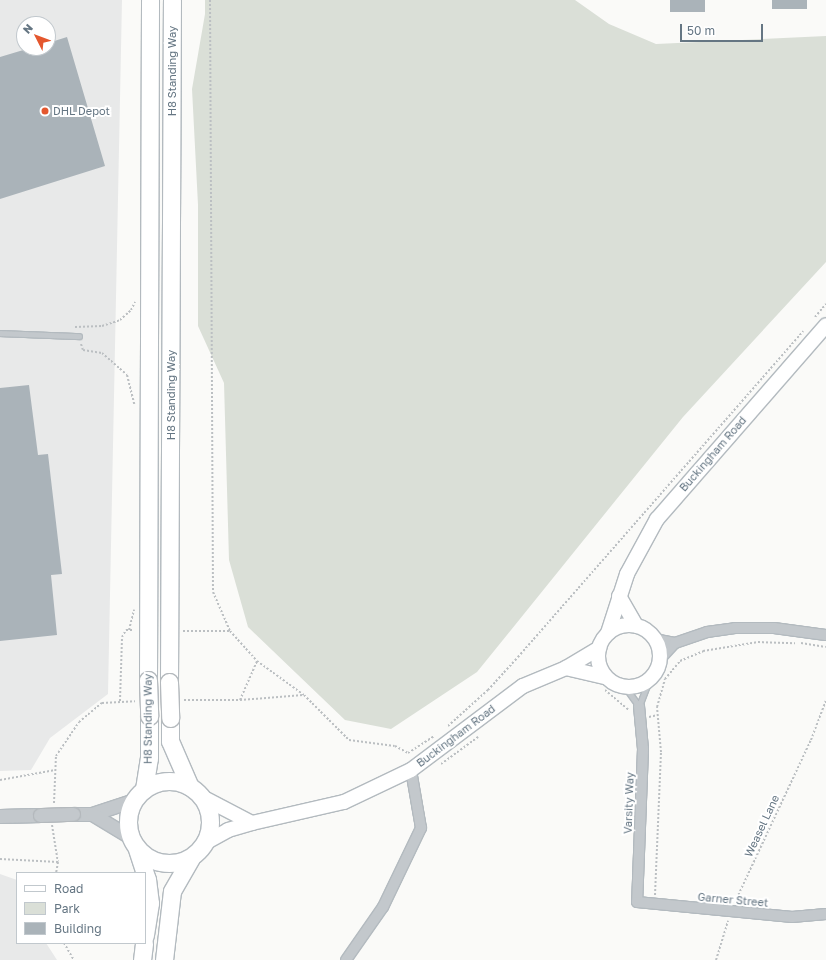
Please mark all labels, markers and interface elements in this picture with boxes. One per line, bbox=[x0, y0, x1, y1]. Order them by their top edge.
north arrow bbox=[16, 16, 56, 56]
scale bar bbox=[682, 16, 765, 42]
text: N bbox=[20, 21, 35, 36]
text: 50 m bbox=[687, 23, 715, 38]
street label: H8 Standing Way bbox=[165, 26, 179, 116]
place label: DHL Depot bbox=[53, 104, 110, 118]
marker: DHL Depot bbox=[40, 106, 50, 116]
street label: H8 Standing Way bbox=[164, 350, 178, 440]
street label: Buckingham Road bbox=[677, 414, 749, 494]
street label: H8 Standing Way bbox=[141, 674, 155, 764]
street label: Buckingham Road bbox=[414, 702, 498, 770]
street label: Varsity Way bbox=[621, 772, 637, 834]
street label: Weasel Lane bbox=[742, 793, 782, 859]
legend bbox=[16, 872, 146, 944]
text: Road bbox=[54, 881, 83, 896]
street label: Garner Street bbox=[697, 890, 769, 910]
text: Park bbox=[54, 901, 80, 916]
text: Building bbox=[54, 921, 102, 936]

